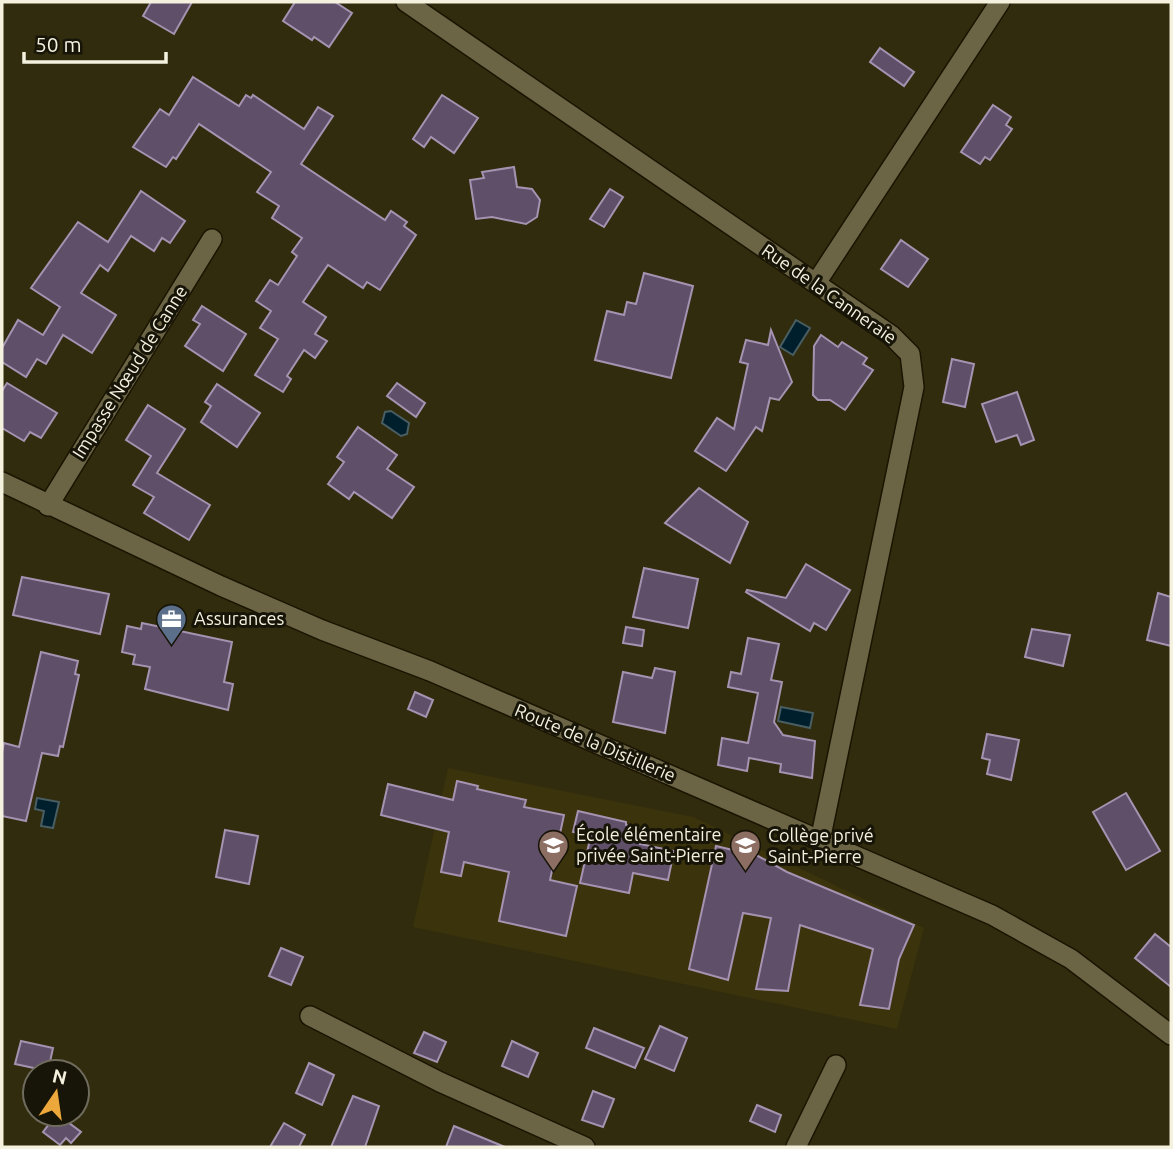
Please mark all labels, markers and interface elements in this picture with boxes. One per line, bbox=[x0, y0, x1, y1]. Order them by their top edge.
scale bar bbox=[24, 21, 166, 65]
text: 50 m bbox=[35, 32, 82, 56]
street label: Rue de la Canneraie bbox=[759, 239, 901, 347]
street label: Impasse Nœud de Canne bbox=[68, 281, 191, 461]
office icon: Assurances bbox=[154, 602, 188, 646]
place label: Assurances bbox=[194, 608, 284, 628]
street label: Route de la Distillerie bbox=[512, 699, 679, 785]
place label: École élémentaire privée Saint-Pierre bbox=[576, 823, 724, 865]
place label: Collège privé Saint-Pierre bbox=[768, 825, 874, 866]
school or university icon: École élémentaire privée Saint-Pierre bbox=[536, 828, 570, 872]
school or university icon: Collège privé Saint-Pierre bbox=[728, 829, 762, 873]
north arrow bbox=[21, 1058, 91, 1128]
text: N bbox=[50, 1064, 69, 1089]

